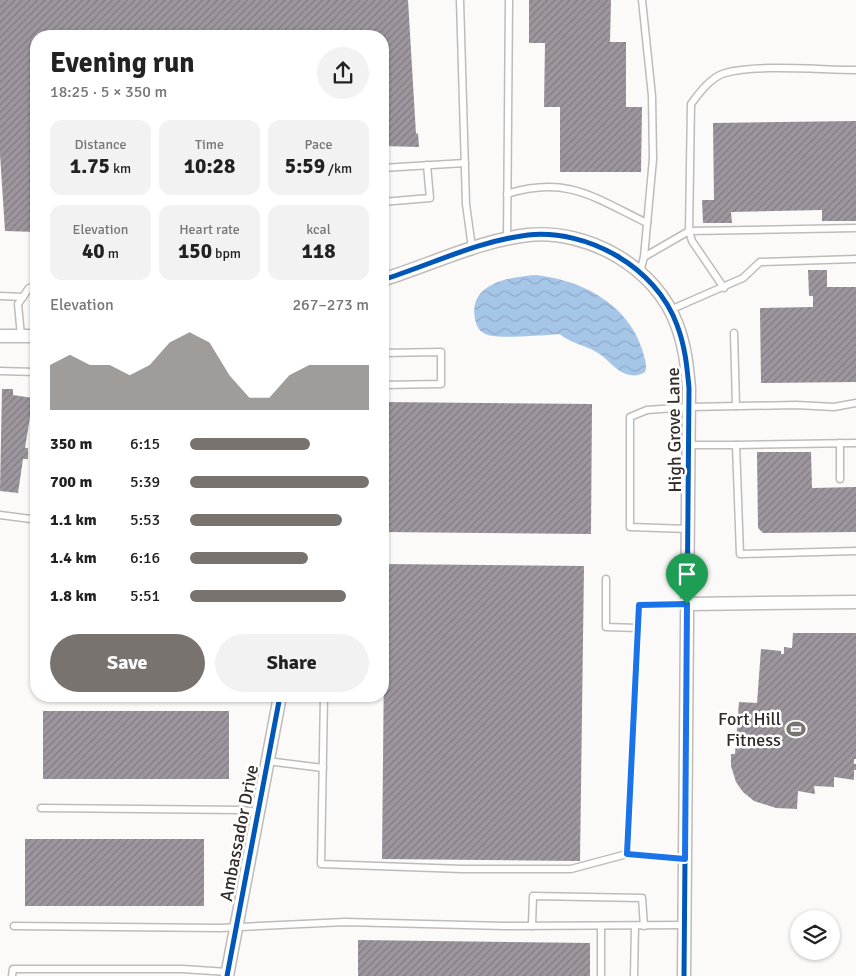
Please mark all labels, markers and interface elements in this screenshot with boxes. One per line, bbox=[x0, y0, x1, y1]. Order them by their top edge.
text: Evening run bbox=[50, 46, 195, 80]
button: share bbox=[317, 47, 369, 99]
text: 18:25 · 5 × 350 m bbox=[50, 82, 167, 102]
text: Distance bbox=[74, 136, 127, 153]
text: Time bbox=[195, 136, 224, 153]
text: Pace bbox=[304, 136, 333, 153]
text: 1.75 bbox=[70, 153, 110, 179]
text: 10:28 bbox=[184, 153, 235, 179]
text: 5:59 bbox=[285, 153, 325, 179]
text: km bbox=[110, 160, 131, 177]
text: /km bbox=[325, 160, 352, 177]
text: Elevation bbox=[73, 221, 128, 238]
text: Heart rate bbox=[179, 221, 240, 238]
text: kcal bbox=[306, 221, 331, 238]
text: 40 bbox=[82, 238, 105, 264]
text: 150 bbox=[178, 238, 212, 264]
text: 118 bbox=[301, 238, 336, 264]
text: m bbox=[105, 245, 119, 262]
text: bpm bbox=[212, 245, 241, 262]
text: Elevation bbox=[50, 295, 114, 315]
text: 267–273 m bbox=[292, 295, 369, 315]
street label: High Grove Lane bbox=[662, 367, 686, 493]
text: 350 m bbox=[50, 434, 92, 454]
text: 6:15 bbox=[130, 434, 160, 454]
text: 700 m bbox=[50, 472, 92, 492]
text: 5:39 bbox=[130, 472, 160, 492]
text: 1.1 km bbox=[50, 510, 97, 530]
text: 5:53 bbox=[130, 510, 160, 530]
text: 1.4 km bbox=[50, 548, 97, 568]
text: 6:16 bbox=[130, 548, 160, 568]
pin bbox=[666, 553, 708, 604]
icon: arrive bbox=[673, 560, 701, 588]
text: 1.8 km bbox=[50, 586, 97, 606]
text: 5:51 bbox=[130, 586, 160, 606]
button: Save bbox=[50, 634, 205, 692]
button: Share bbox=[215, 634, 369, 692]
place label: Fort Hill Fitness bbox=[718, 708, 781, 751]
sports icon: Fort Hill Fitness bbox=[785, 718, 807, 740]
street label: Ambassador Drive bbox=[215, 763, 263, 903]
map controls bbox=[790, 910, 840, 960]
button: layers bbox=[790, 910, 840, 960]

